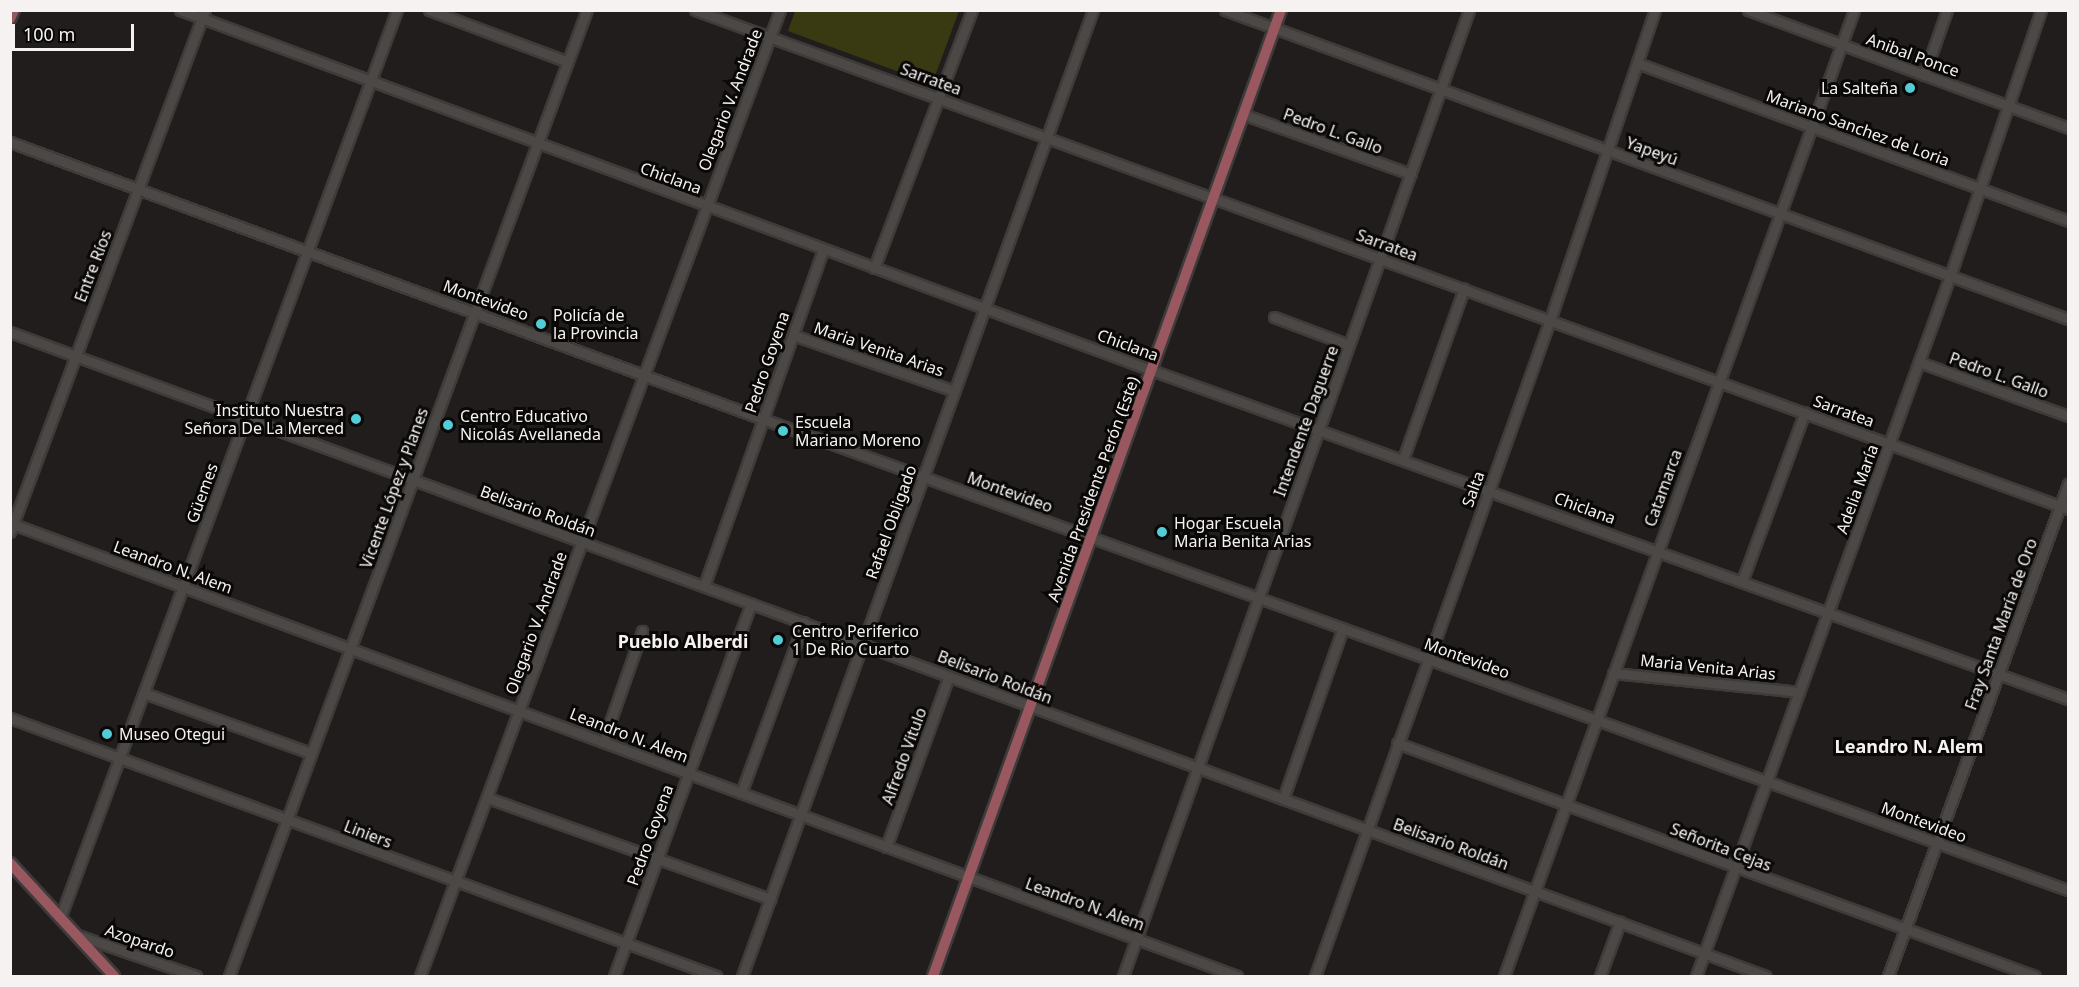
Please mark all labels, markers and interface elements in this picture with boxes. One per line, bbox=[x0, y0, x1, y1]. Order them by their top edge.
scale bar bbox=[15, 12, 136, 50]
text: 100 m bbox=[23, 22, 75, 46]
street label: Olegario V. Andrade bbox=[694, 26, 766, 174]
street label: Anibal Ponce bbox=[1864, 29, 1962, 81]
street label: Sarratea bbox=[898, 59, 964, 99]
place label: La Salteña bbox=[1821, 78, 1898, 98]
marker: La Salteña bbox=[1903, 81, 1917, 95]
street label: Mariano Sanchez de Loria bbox=[1764, 86, 1952, 170]
street label: Pedro L. Gallo bbox=[1281, 104, 1385, 158]
street label: Yapeyú bbox=[1623, 133, 1681, 169]
street label: Chiclana bbox=[638, 158, 704, 198]
street label: Sarratea bbox=[1354, 225, 1420, 265]
street label: Entre Ríos bbox=[71, 227, 115, 305]
street label: Montevideo bbox=[441, 276, 531, 324]
place label: Policía de la Provincia bbox=[553, 305, 639, 343]
street label: Pedro Goyena bbox=[741, 309, 793, 415]
marker: Policía de la Provincia bbox=[534, 317, 548, 331]
street label: Maria Venita Arias bbox=[811, 318, 947, 380]
street label: Chiclana bbox=[1095, 325, 1161, 365]
street label: Intendente Daguerre bbox=[1270, 343, 1342, 499]
street label: Pedro L. Gallo bbox=[1947, 348, 2051, 402]
street label: Avenida Presidente Perón (Este) bbox=[1043, 374, 1143, 604]
street label: Sarratea bbox=[1811, 391, 1877, 431]
place label: Instituto Nuestra Señora De La Merced bbox=[184, 400, 344, 438]
street label: Vicente López y Planes bbox=[356, 405, 432, 571]
place label: Centro Educativo Nicolás Avellaneda bbox=[460, 406, 601, 444]
marker: Instituto Nuestra Señora De La Merced bbox=[349, 412, 363, 426]
place label: Escuela Mariano Moreno bbox=[795, 412, 921, 450]
marker: Centro Educativo Nicolás Avellaneda bbox=[441, 418, 455, 432]
marker: Escuela Mariano Moreno bbox=[776, 424, 790, 438]
street label: Adelia María bbox=[1832, 442, 1882, 536]
street label: Catamarca bbox=[1640, 447, 1686, 529]
street label: Güemes bbox=[182, 460, 222, 526]
street label: Rafael Obligado bbox=[862, 463, 920, 581]
street label: Montevideo bbox=[965, 468, 1055, 516]
street label: Salta bbox=[1458, 469, 1488, 509]
street label: Belisario Roldán bbox=[478, 481, 598, 541]
street label: Chiclana bbox=[1552, 488, 1618, 528]
place label: Hogar Escuela Maria Benita Arias bbox=[1174, 513, 1311, 551]
marker: Hogar Escuela Maria Benita Arias bbox=[1155, 525, 1169, 539]
street label: Fray Santa María de Oro bbox=[1961, 536, 2041, 712]
street label: Leandro N. Alem bbox=[111, 537, 235, 597]
street label: Olegario V. Andrade bbox=[501, 549, 571, 697]
place label: Centro Periferico 1 De Rio Cuarto bbox=[792, 621, 919, 659]
district label: Pueblo Alberdi bbox=[618, 630, 748, 652]
marker: Centro Periferico 1 De Rio Cuarto bbox=[769, 631, 787, 649]
street label: Montevideo bbox=[1422, 634, 1512, 682]
street label: Belisario Roldán bbox=[935, 646, 1055, 708]
street label: Maria Venita Arias bbox=[1639, 650, 1777, 684]
street label: Leandro N. Alem bbox=[567, 704, 691, 766]
street label: Alfredo Vitulo bbox=[878, 705, 930, 807]
place label: Museo Otegui bbox=[119, 724, 225, 744]
marker: Museo Otegui bbox=[100, 727, 114, 741]
district label: Leandro N. Alem bbox=[1835, 735, 1983, 757]
street label: Pedro Goyena bbox=[623, 782, 677, 888]
street label: Montevideo bbox=[1879, 798, 1969, 846]
street label: Belisario Roldán bbox=[1391, 814, 1511, 874]
street label: Liniers bbox=[341, 816, 395, 852]
street label: Señorita Cejas bbox=[1668, 819, 1774, 875]
street label: Leandro N. Alem bbox=[1023, 874, 1147, 934]
street label: Azopardo bbox=[103, 920, 177, 962]

